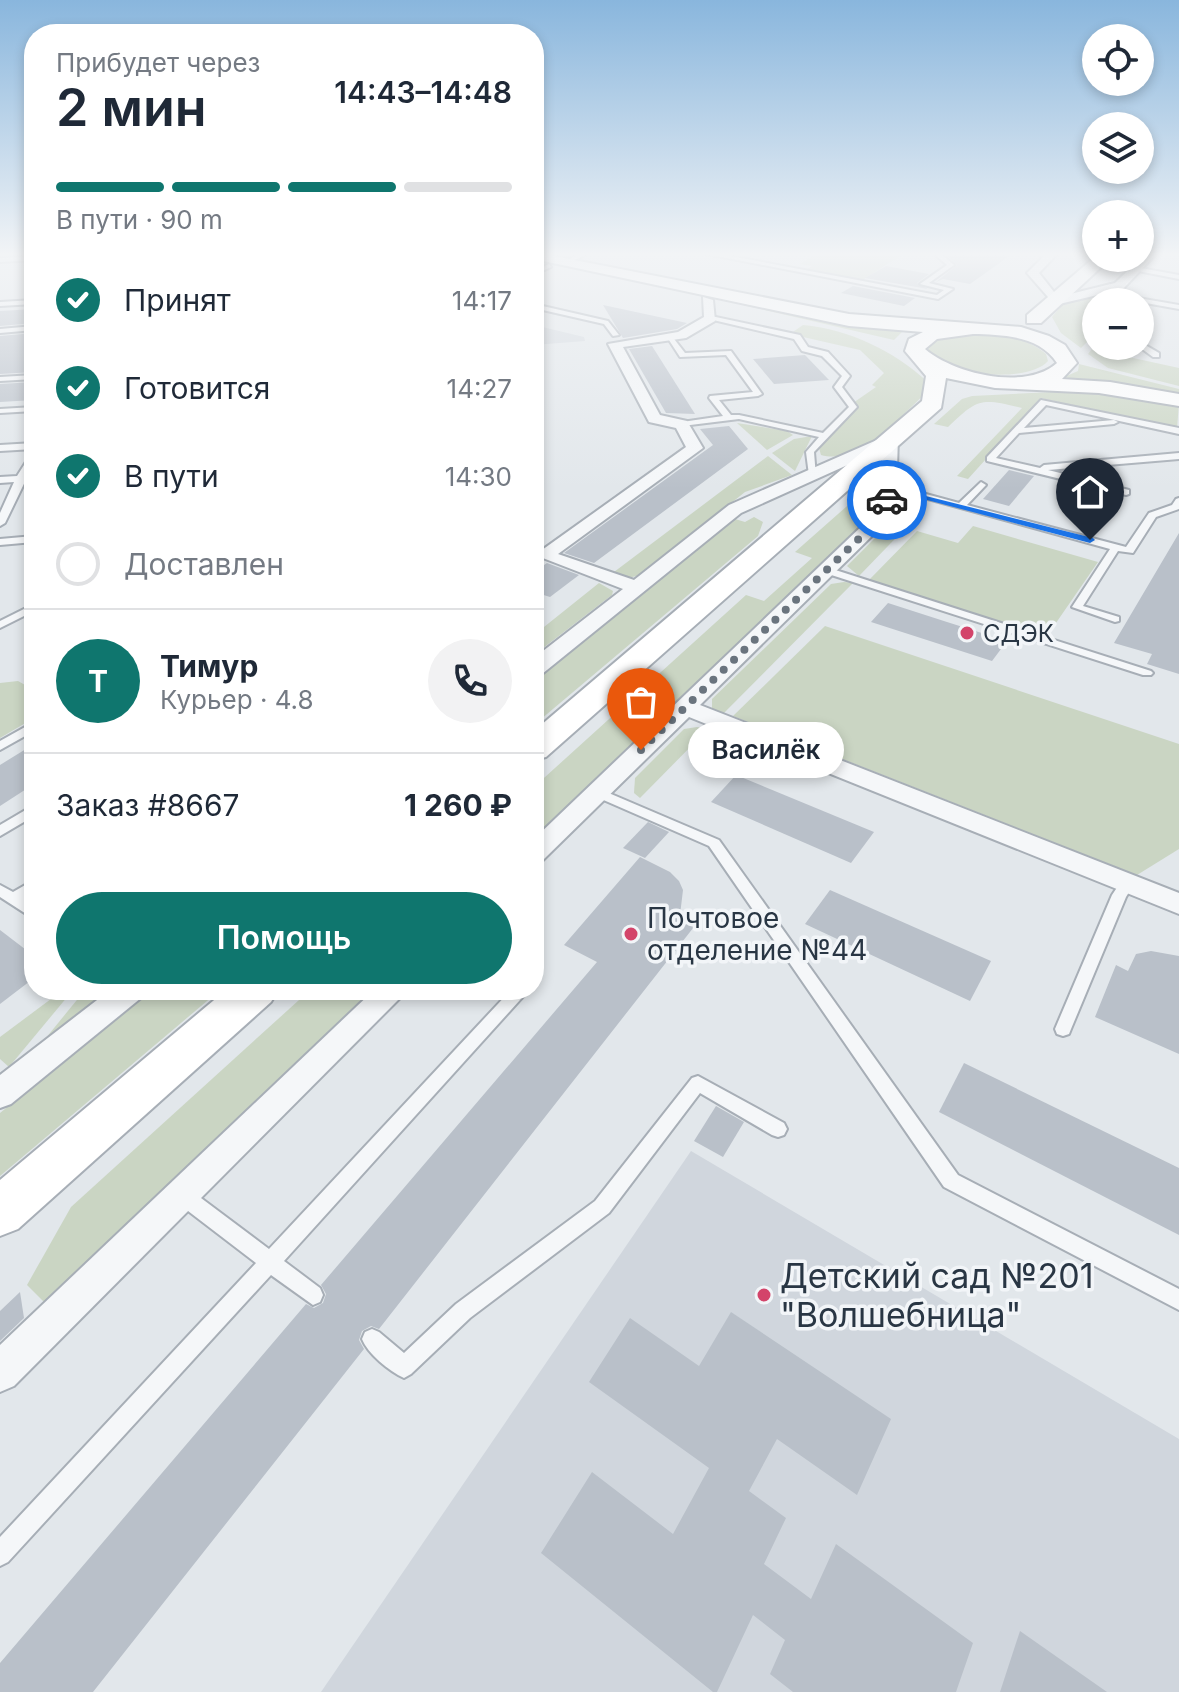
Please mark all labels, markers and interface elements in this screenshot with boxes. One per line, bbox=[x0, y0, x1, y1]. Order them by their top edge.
map controls bbox=[1082, 24, 1154, 360]
button: locate bbox=[1082, 24, 1154, 96]
text: Прибудет через bbox=[56, 47, 260, 78]
text: 14:43–14:48 bbox=[334, 74, 512, 110]
text: 2 мин bbox=[56, 76, 207, 139]
button: layers bbox=[1082, 112, 1154, 184]
button: + bbox=[1082, 200, 1154, 272]
text: В пути · 90 m bbox=[56, 204, 223, 235]
icon: check bbox=[56, 278, 100, 322]
text: Принят bbox=[124, 282, 231, 318]
text: 14:17 bbox=[452, 285, 512, 316]
button: − bbox=[1082, 288, 1154, 360]
icon: check bbox=[56, 366, 100, 410]
text: Готовится bbox=[124, 370, 270, 406]
text: 14:27 bbox=[447, 373, 512, 404]
icon: check bbox=[56, 454, 100, 498]
text: В пути bbox=[124, 458, 219, 494]
pin bbox=[1056, 458, 1124, 540]
courier bbox=[847, 460, 927, 540]
text: 14:30 bbox=[445, 461, 512, 492]
icon: home bbox=[1068, 470, 1112, 514]
icon: car bbox=[865, 478, 909, 522]
text: Доставлен bbox=[124, 546, 284, 582]
place label: СДЭК bbox=[983, 619, 1054, 648]
marker: СДЭК bbox=[958, 624, 976, 642]
button: phone bbox=[428, 639, 512, 723]
text: Тимур bbox=[160, 648, 258, 684]
text: Т bbox=[88, 663, 108, 699]
pin bbox=[607, 668, 675, 750]
icon: bag bbox=[619, 680, 663, 724]
text: Курьер · 4.8 bbox=[160, 684, 314, 715]
callout: Василёк bbox=[689, 722, 845, 778]
text: Василёк bbox=[712, 734, 820, 765]
text: Заказ #8667 bbox=[56, 787, 240, 823]
text: 1 260 ₽ bbox=[404, 787, 512, 823]
button: Помощь bbox=[56, 892, 512, 984]
place label: Почтовое отделение №44 bbox=[647, 901, 867, 967]
marker: Почтовое отделение №44 bbox=[622, 925, 640, 943]
place label: Детский сад №201 "Волшебница" bbox=[780, 1255, 1094, 1335]
marker: Детский сад №201 "Волшебница" bbox=[755, 1286, 773, 1304]

